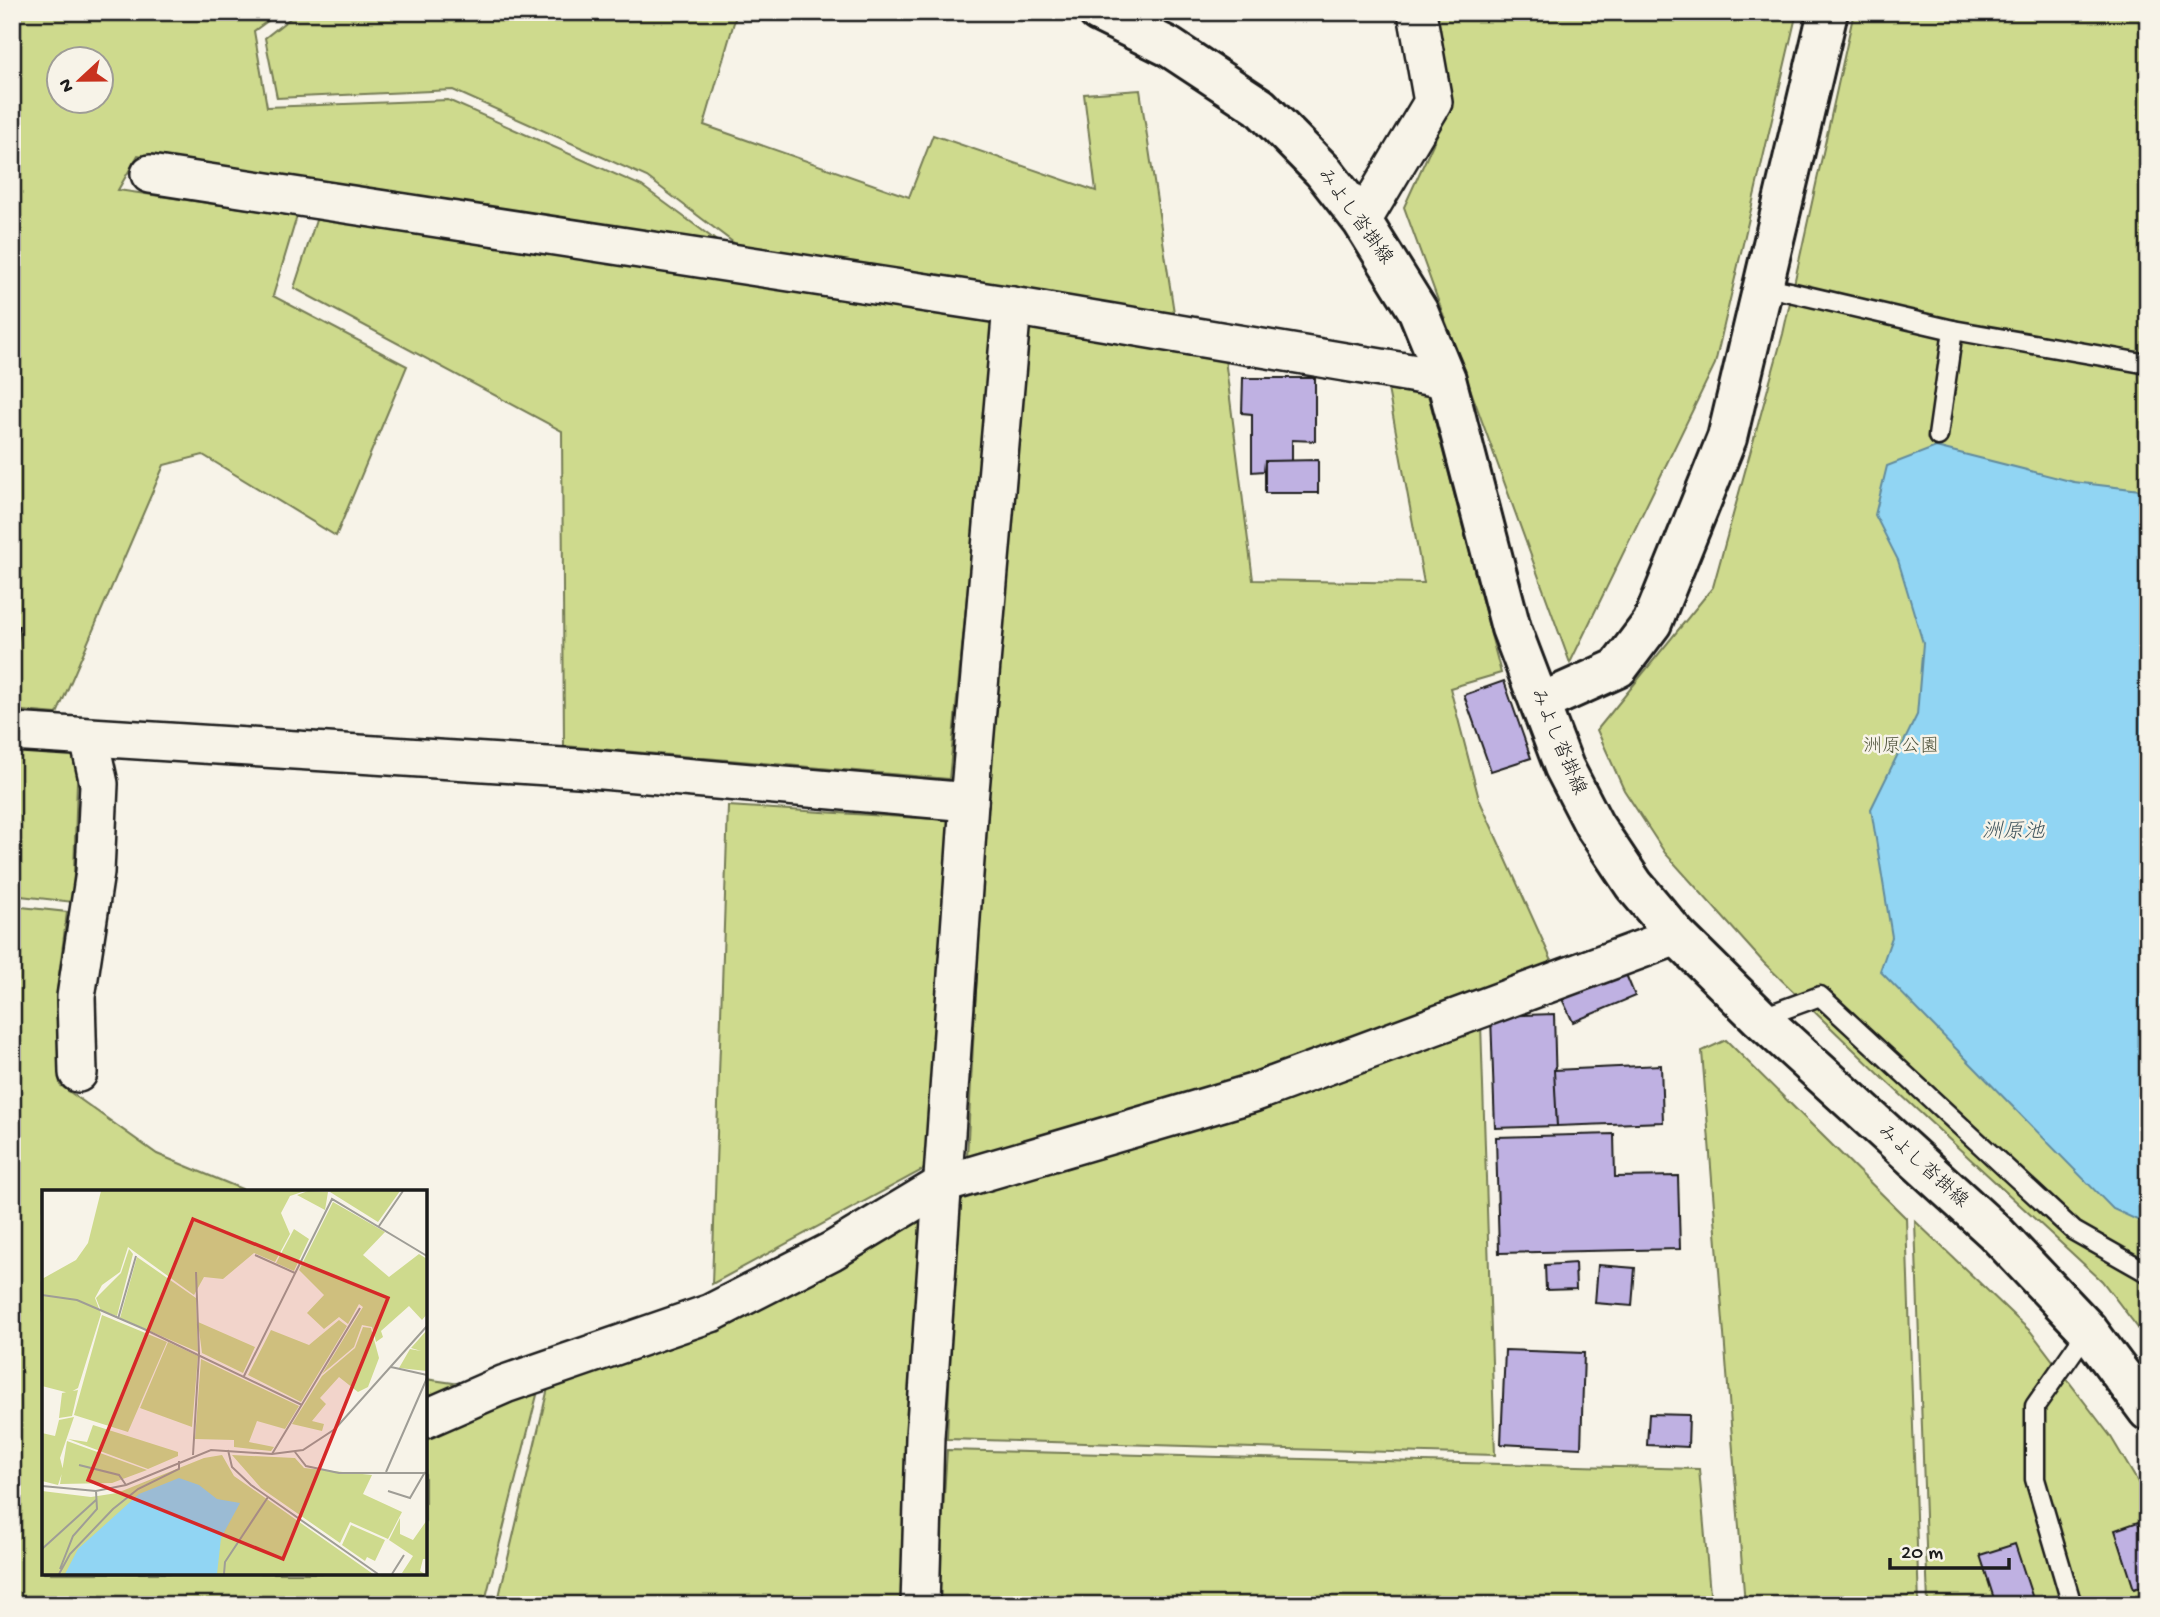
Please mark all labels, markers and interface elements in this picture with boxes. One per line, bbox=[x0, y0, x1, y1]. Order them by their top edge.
north arrow bbox=[46, 46, 116, 116]
text: N bbox=[54, 75, 80, 95]
street label: みよし沓掛線 bbox=[1311, 164, 1398, 270]
street label: みよし沓掛線 bbox=[1524, 685, 1591, 799]
park label: 洲原公園 bbox=[1863, 736, 1939, 759]
water label: 洲原池 bbox=[1982, 820, 2045, 846]
street label: みよし沓掛線 bbox=[1872, 1120, 1973, 1214]
inset map bbox=[42, 1190, 427, 1575]
scale bar bbox=[1890, 1526, 2010, 1570]
text: 20 m bbox=[1901, 1542, 1943, 1567]

